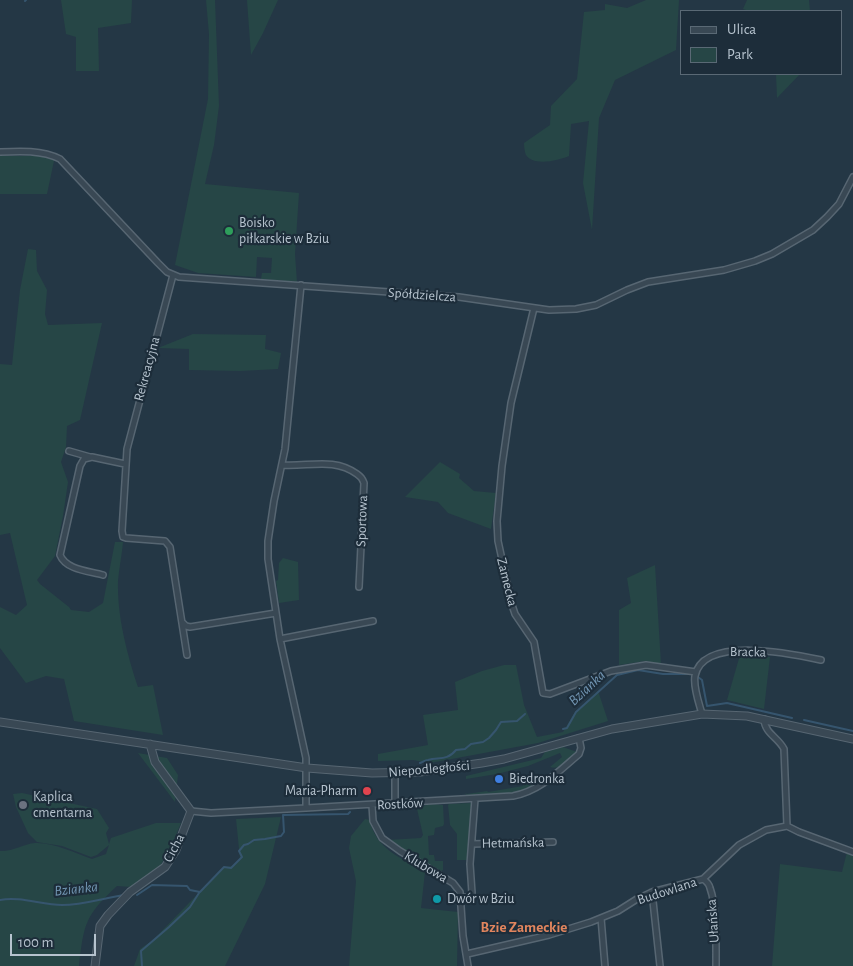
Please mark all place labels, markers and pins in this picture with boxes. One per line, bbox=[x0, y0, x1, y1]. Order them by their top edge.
place label: Boisko piłkarskie w Bziu bbox=[239, 215, 329, 248]
marker: Boisko piłkarskie w Bziu bbox=[223, 225, 235, 237]
place label: Biedronka bbox=[509, 771, 565, 787]
marker: Biedronka bbox=[493, 773, 505, 785]
place label: Maria-Pharm bbox=[285, 783, 357, 799]
marker: Maria-Pharm bbox=[361, 785, 373, 797]
place label: Kaplica cmentarna bbox=[33, 789, 92, 822]
marker: Kaplica cmentarna bbox=[17, 799, 29, 811]
place label: Dwór w Bziu bbox=[447, 891, 514, 907]
marker: Dwór w Bziu bbox=[431, 893, 443, 905]

